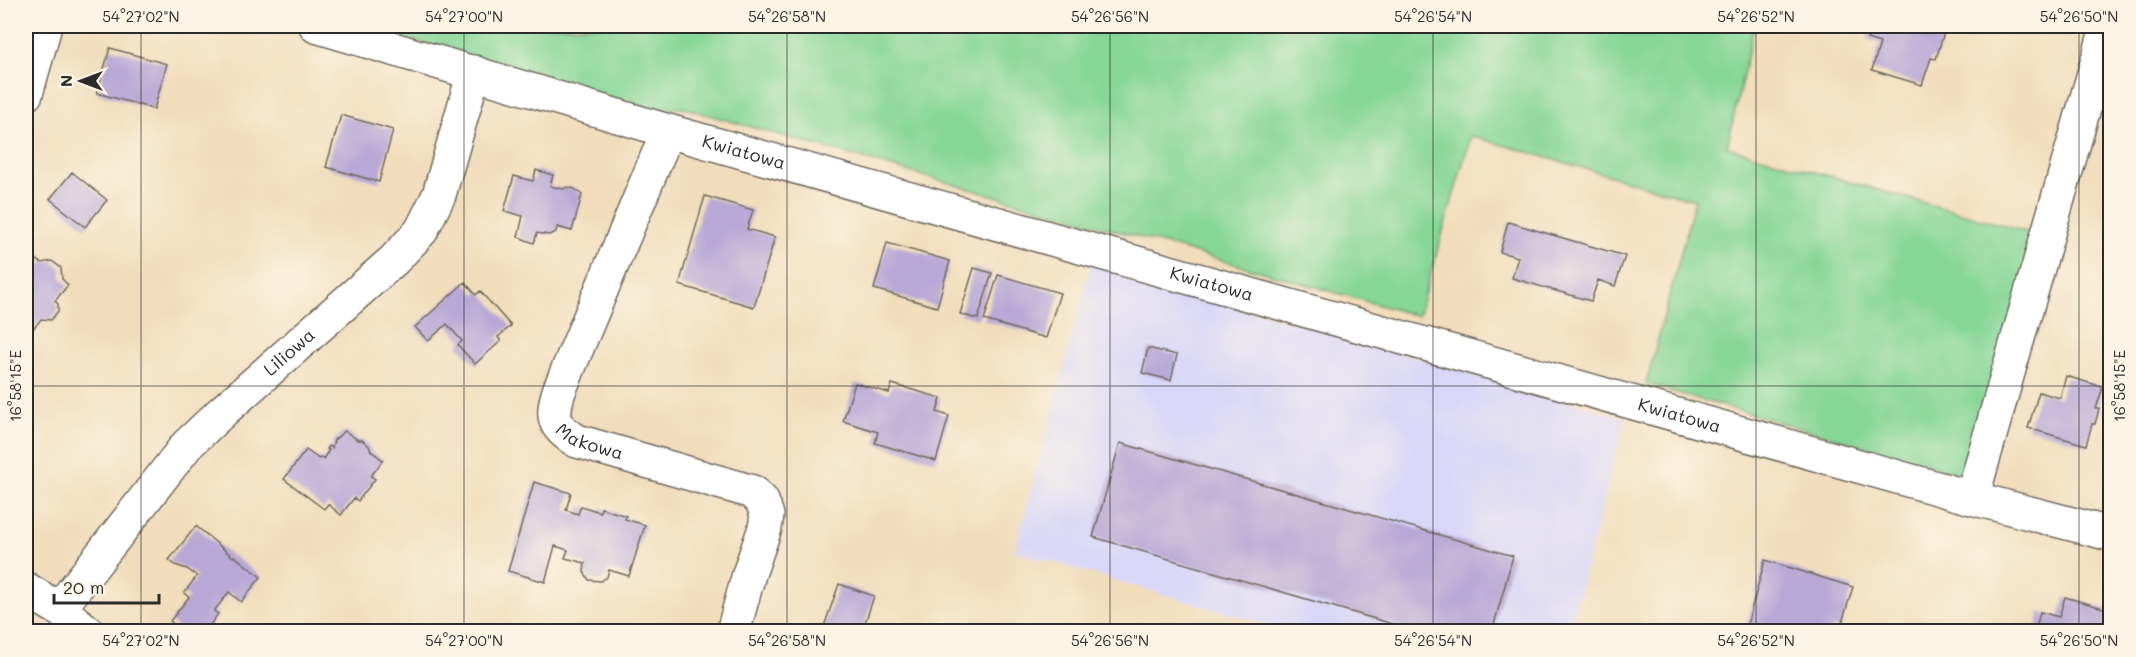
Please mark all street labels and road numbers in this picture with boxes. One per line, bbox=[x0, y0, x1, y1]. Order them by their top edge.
street label: Kwiatowa bbox=[700, 128, 788, 174]
street label: Kwiatowa bbox=[1167, 260, 1256, 306]
street label: Liliowa bbox=[258, 323, 319, 381]
street label: Kwiatowa bbox=[1635, 392, 1724, 438]
street label: Makowa bbox=[551, 417, 626, 465]

